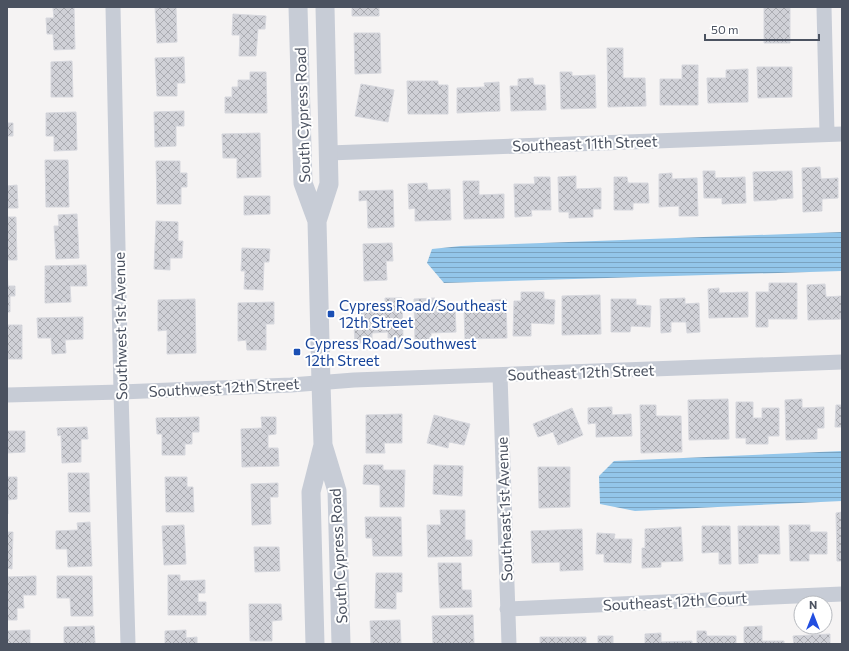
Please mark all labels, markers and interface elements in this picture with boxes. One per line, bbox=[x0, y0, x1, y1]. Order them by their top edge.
scale bar bbox=[705, 16, 819, 42]
text: 50 m bbox=[711, 22, 739, 36]
street label: South Cypress Road bbox=[291, 47, 313, 183]
street label: Southeast 11th Street bbox=[512, 131, 658, 155]
street label: Southwest 1st Avenue bbox=[110, 252, 130, 400]
place label: Cypress Road/Southeast 12th Street bbox=[339, 296, 507, 331]
marker: Cypress Road/Southeast 12th Street bbox=[326, 309, 336, 319]
place label: Cypress Road/Southwest 12th Street bbox=[305, 334, 477, 369]
marker: Cypress Road/Southwest 12th Street bbox=[292, 347, 302, 357]
street label: Southeast 12th Street bbox=[507, 360, 655, 384]
street label: Southwest 12th Street bbox=[148, 374, 300, 400]
street label: Southeast 1st Avenue bbox=[492, 436, 516, 582]
street label: South Cypress Road bbox=[325, 488, 351, 624]
street label: Southeast 12th Court bbox=[602, 588, 748, 614]
north arrow bbox=[793, 595, 833, 635]
text: N bbox=[809, 598, 817, 611]

